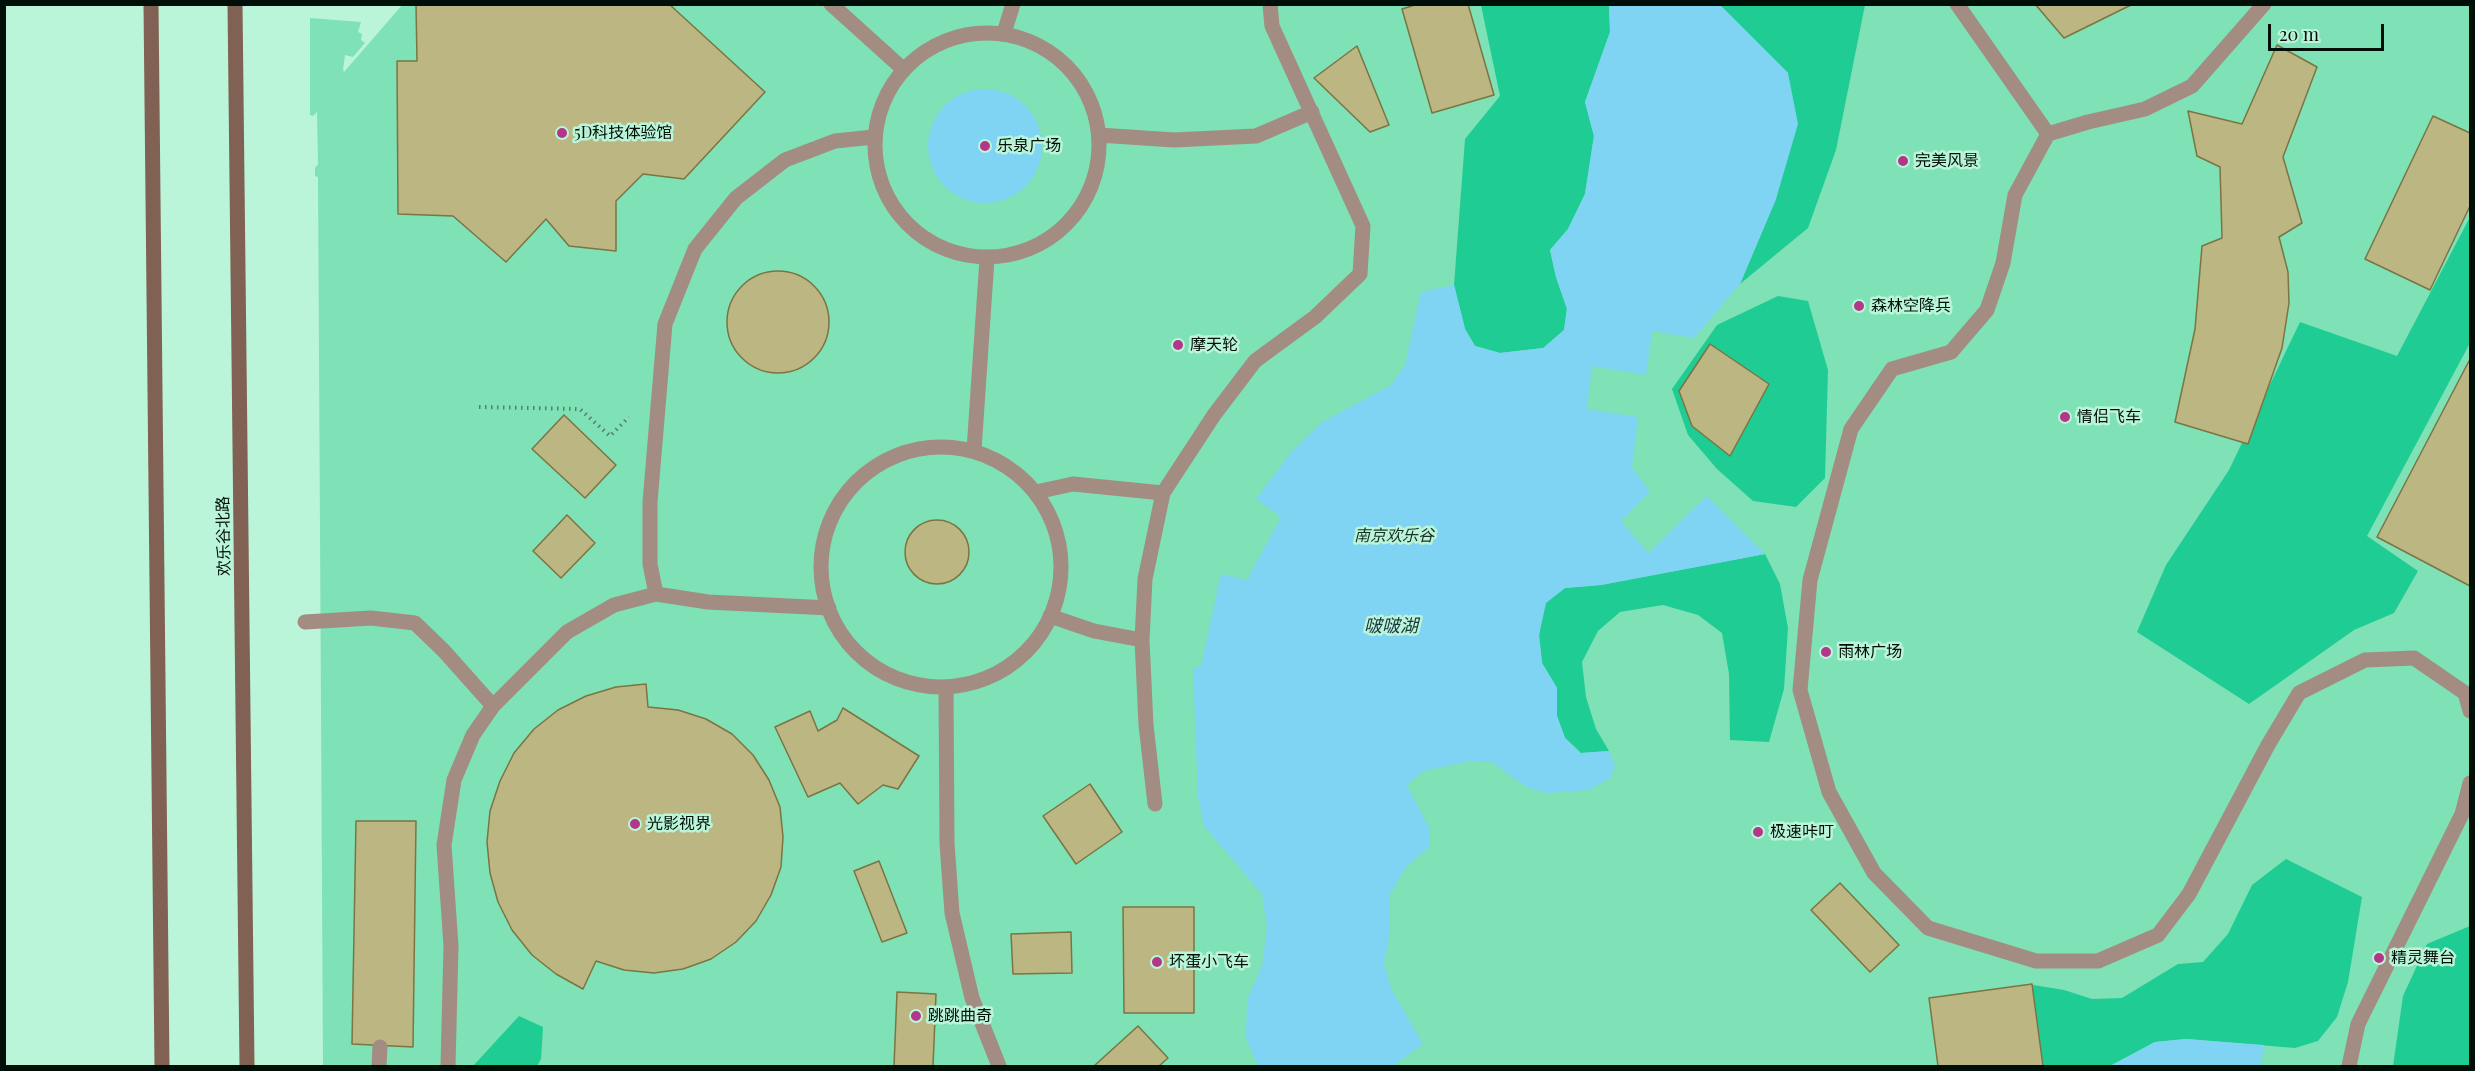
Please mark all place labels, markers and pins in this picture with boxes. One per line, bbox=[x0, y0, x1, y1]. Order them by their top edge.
place label: 5D科技体验馆 bbox=[574, 123, 672, 143]
marker: 5D科技体验馆 bbox=[555, 126, 569, 140]
place label: 乐泉广场 bbox=[997, 136, 1061, 156]
marker: 乐泉广场 bbox=[978, 139, 992, 153]
place label: 完美风景 bbox=[1915, 151, 1979, 171]
marker: 完美风景 bbox=[1896, 154, 1910, 168]
place label: 森林空降兵 bbox=[1871, 296, 1951, 316]
marker: 森林空降兵 bbox=[1852, 299, 1866, 313]
place label: 摩天轮 bbox=[1190, 335, 1238, 355]
marker: 摩天轮 bbox=[1171, 338, 1185, 352]
place label: 情侣飞车 bbox=[2077, 407, 2141, 427]
marker: 情侣飞车 bbox=[2058, 410, 2072, 424]
place label: 雨林广场 bbox=[1838, 642, 1902, 662]
marker: 雨林广场 bbox=[1819, 645, 1833, 659]
place label: 光影视界 bbox=[647, 814, 711, 834]
marker: 光影视界 bbox=[628, 817, 642, 831]
place label: 极速咔叮 bbox=[1770, 822, 1834, 842]
marker: 极速咔叮 bbox=[1751, 825, 1765, 839]
place label: 精灵舞台 bbox=[2391, 948, 2455, 968]
marker: 精灵舞台 bbox=[2372, 951, 2386, 965]
place label: 坏蛋小飞车 bbox=[1169, 952, 1249, 972]
marker: 坏蛋小飞车 bbox=[1150, 955, 1164, 969]
place label: 跳跳曲奇 bbox=[928, 1006, 992, 1026]
marker: 跳跳曲奇 bbox=[909, 1009, 923, 1023]

